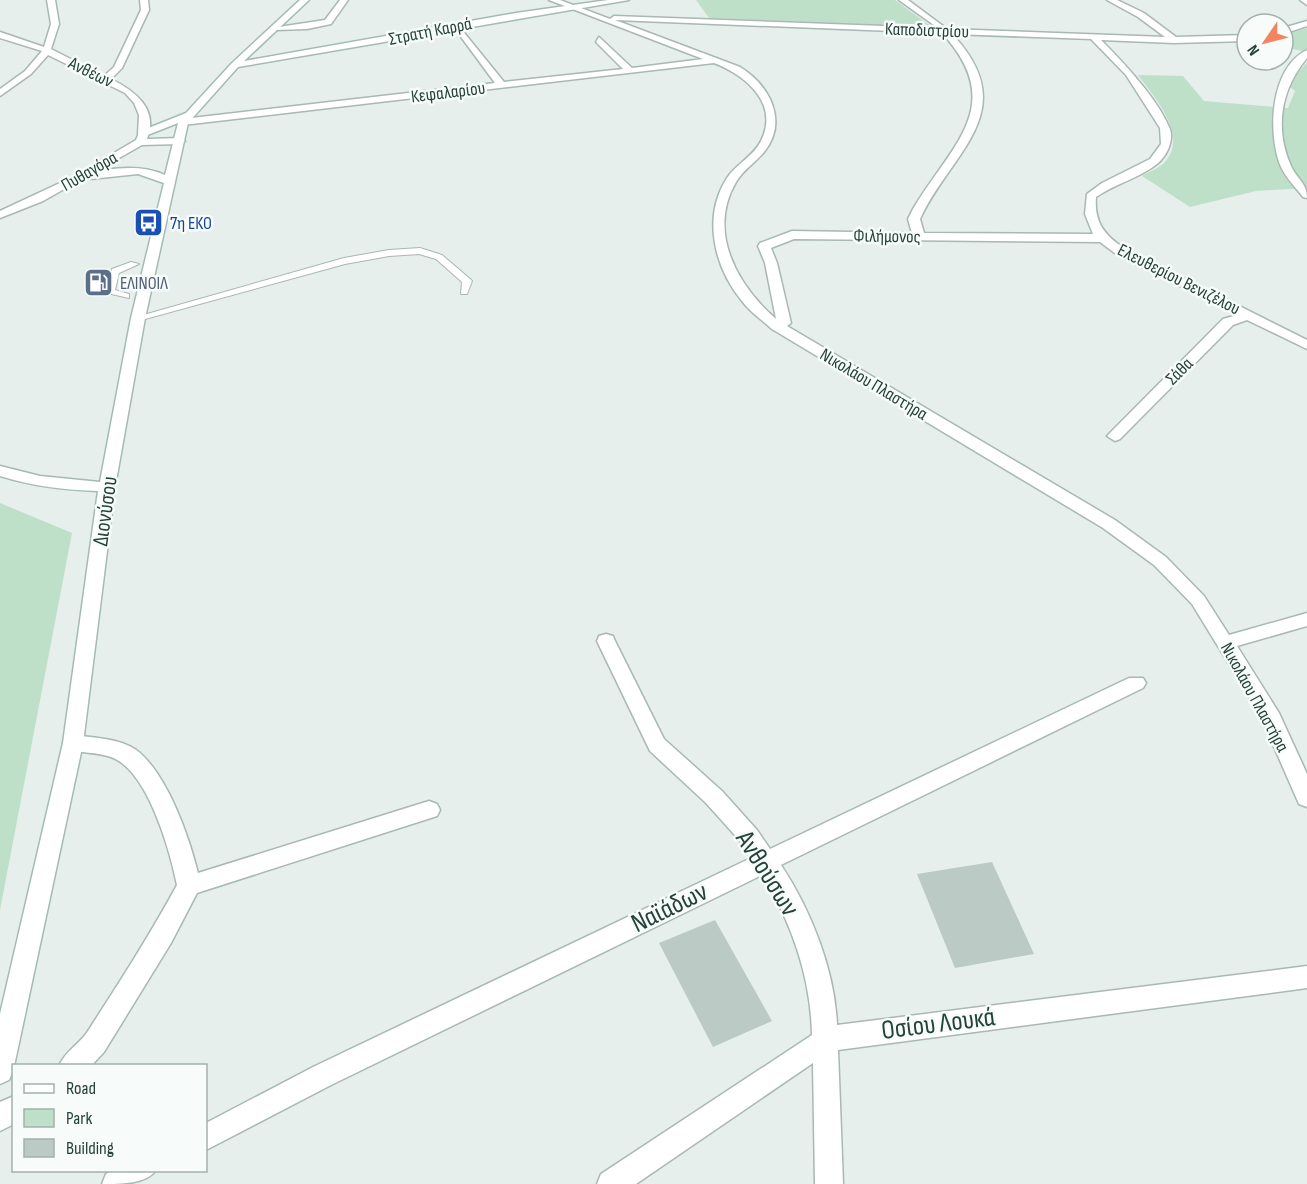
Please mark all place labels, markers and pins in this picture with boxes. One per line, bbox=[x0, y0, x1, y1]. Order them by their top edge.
bus stop icon: 7η ΕΚΟ bbox=[133, 207, 165, 239]
place label: 7η ΕΚΟ bbox=[170, 213, 212, 234]
fuel station icon: ΕΛΙΝΟΙΛ bbox=[83, 267, 115, 299]
place label: ΕΛΙΝΟΙΛ bbox=[120, 273, 168, 294]

